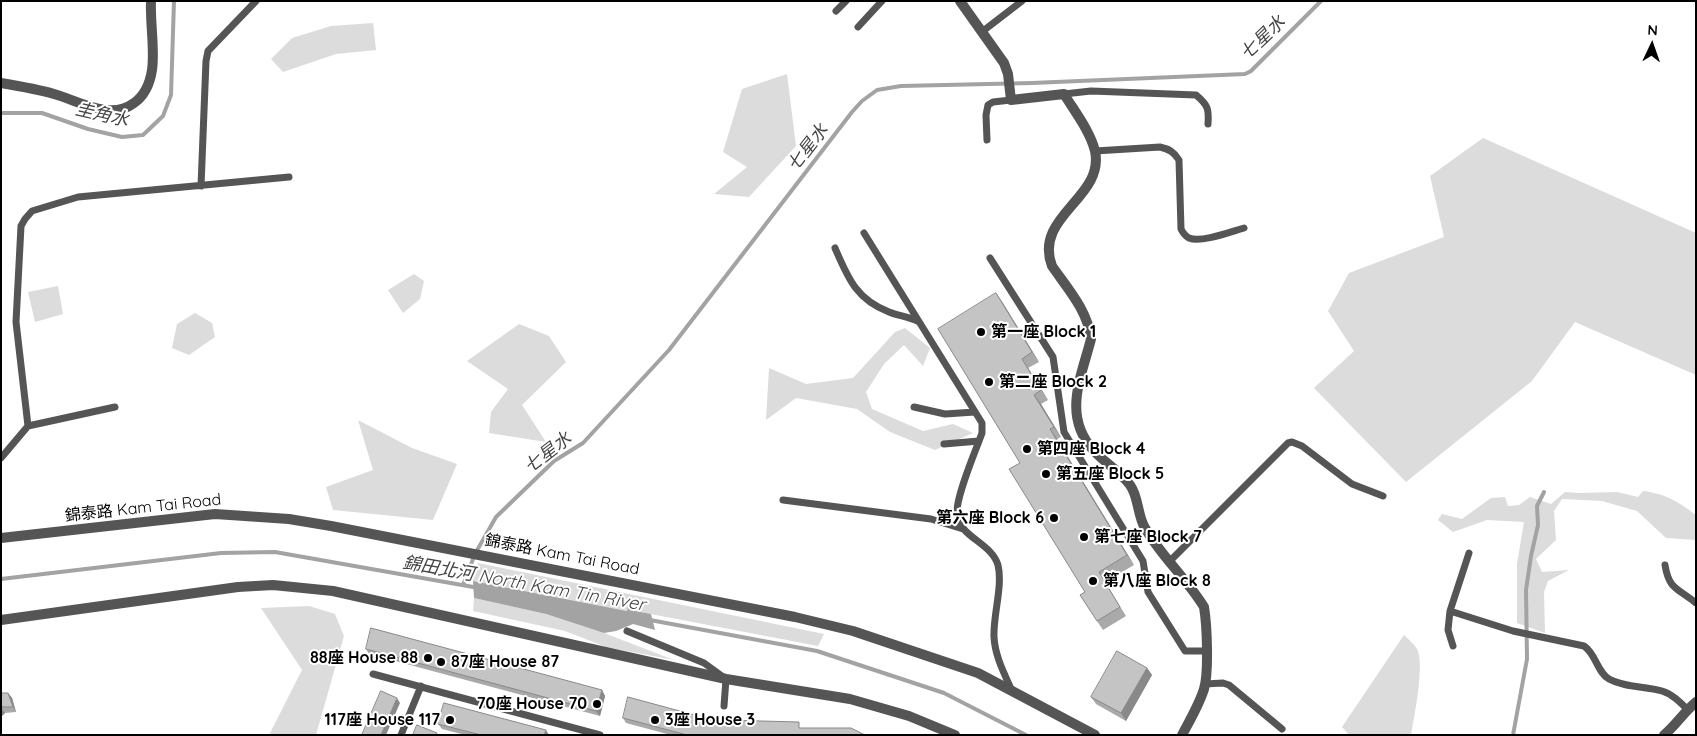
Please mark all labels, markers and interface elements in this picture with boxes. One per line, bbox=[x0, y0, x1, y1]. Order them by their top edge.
water label: 七星水 bbox=[1236, 11, 1290, 65]
north arrow bbox=[1627, 20, 1677, 70]
text: N bbox=[1647, 21, 1658, 39]
water label: 圭角水 bbox=[73, 98, 131, 132]
water label: 七星水 bbox=[783, 120, 833, 176]
place label: 第一座 Block 1 bbox=[991, 322, 1096, 342]
marker: 第一座 Block 1 bbox=[975, 326, 987, 338]
place label: 第二座 Block 2 bbox=[999, 372, 1107, 392]
marker: 第二座 Block 2 bbox=[983, 376, 995, 388]
water label: 七星水 bbox=[520, 428, 576, 478]
place label: 第四座 Block 4 bbox=[1037, 439, 1145, 459]
marker: 第四座 Block 4 bbox=[1021, 443, 1033, 455]
place label: 第五座 Block 5 bbox=[1056, 464, 1164, 484]
marker: 第五座 Block 5 bbox=[1040, 468, 1052, 480]
street label: 錦泰路 Kam Tai Road bbox=[64, 490, 222, 526]
place label: 第六座 Block 6 bbox=[936, 508, 1044, 528]
marker: 第六座 Block 6 bbox=[1048, 512, 1060, 524]
place label: 第七座 Block 7 bbox=[1094, 527, 1202, 547]
street label: 錦泰路 Kam Tai Road bbox=[483, 531, 641, 579]
marker: 第七座 Block 7 bbox=[1078, 531, 1090, 543]
water label: 錦田北河 North Kam Tin River bbox=[401, 552, 647, 616]
place label: 第八座 Block 8 bbox=[1103, 571, 1211, 591]
marker: 第八座 Block 8 bbox=[1087, 575, 1099, 587]
place label: 88座 House 88 bbox=[310, 648, 418, 668]
marker: 88座 House 88 bbox=[422, 652, 434, 664]
place label: 87座 House 87 bbox=[451, 652, 559, 672]
marker: 87座 House 87 bbox=[435, 656, 447, 668]
place label: 70座 House 70 bbox=[477, 694, 587, 714]
marker: 70座 House 70 bbox=[591, 698, 603, 710]
place label: 117座 House 117 bbox=[325, 710, 440, 730]
place label: 3座 House 3 bbox=[665, 710, 755, 730]
marker: 117座 House 117 bbox=[444, 714, 456, 726]
marker: 3座 House 3 bbox=[649, 714, 661, 726]

